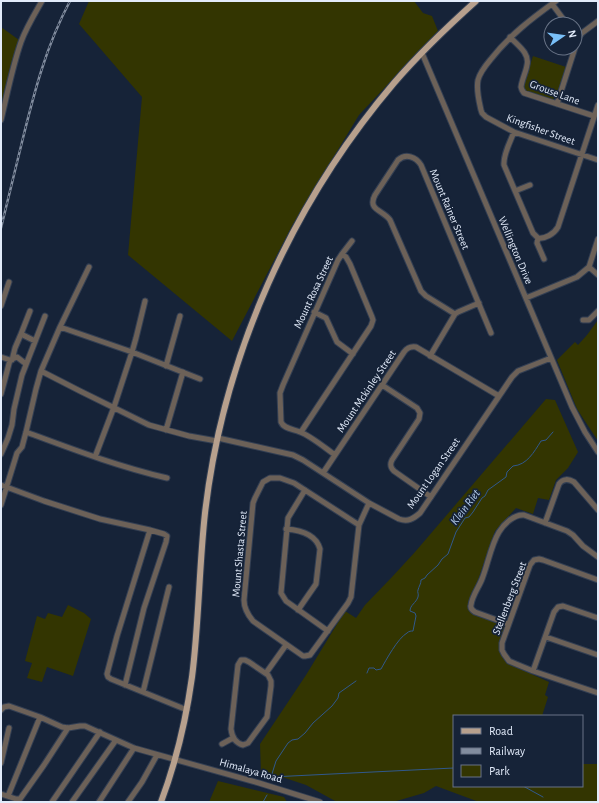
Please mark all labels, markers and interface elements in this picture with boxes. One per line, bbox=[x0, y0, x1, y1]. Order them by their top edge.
north arrow bbox=[543, 16, 583, 56]
text: N bbox=[566, 29, 578, 39]
street label: Grouse Lane bbox=[528, 78, 581, 107]
street label: Kingfisher Street bbox=[505, 112, 577, 147]
street label: Mount Rainer Street bbox=[428, 167, 472, 251]
street label: Wellington Drive bbox=[496, 215, 535, 286]
street label: Mount Rosa Street bbox=[292, 254, 335, 330]
street label: Mount Mckinley Street bbox=[335, 348, 398, 434]
street label: Mount Logan Street bbox=[405, 435, 462, 511]
water label: Klein Riet bbox=[448, 487, 482, 527]
street label: Mount Shasta Street bbox=[230, 510, 249, 598]
street label: Stellenberg Street bbox=[491, 560, 529, 636]
legend bbox=[453, 715, 583, 787]
text: Road bbox=[489, 725, 513, 737]
text: Railway bbox=[489, 745, 525, 758]
street label: Himalaya Road bbox=[218, 756, 284, 785]
text: Park bbox=[489, 765, 510, 777]

